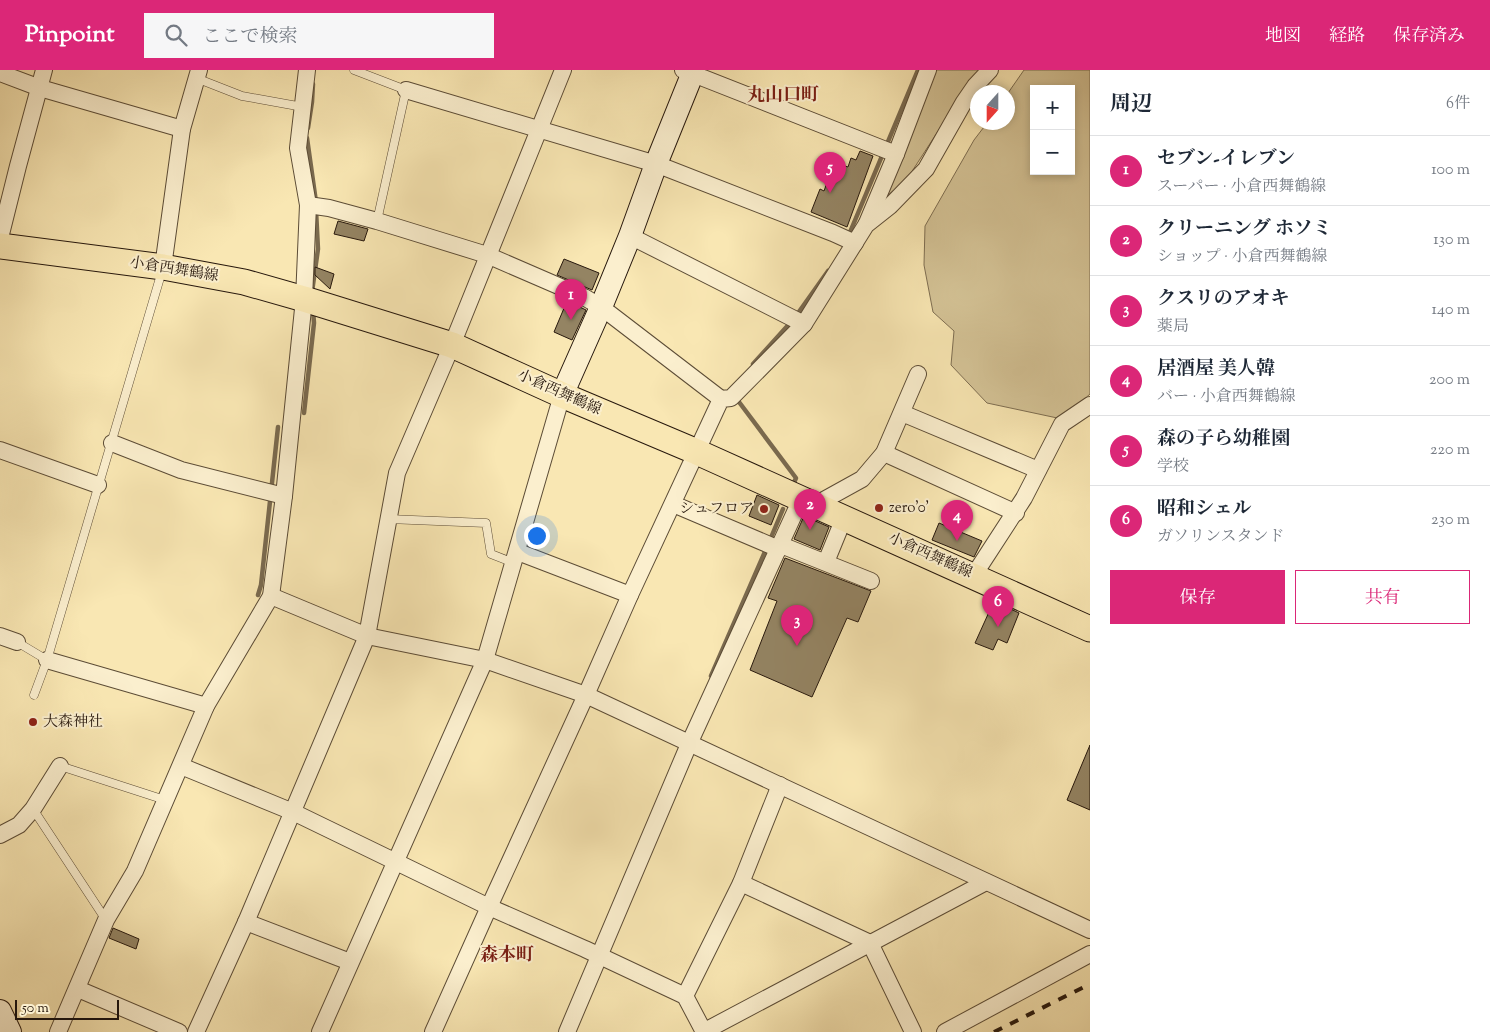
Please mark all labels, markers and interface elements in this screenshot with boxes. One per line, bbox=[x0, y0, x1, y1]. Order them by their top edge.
search box bbox=[144, 13, 494, 58]
text: Pinpoint bbox=[25, 18, 114, 52]
icon: search bbox=[162, 21, 190, 49]
text: ここで検索 bbox=[202, 24, 297, 51]
text: 地図 bbox=[1265, 24, 1301, 50]
text: 経路 bbox=[1329, 24, 1365, 50]
text: 保存済み bbox=[1393, 24, 1465, 50]
district label: 丸山口町 bbox=[747, 83, 819, 109]
north arrow bbox=[970, 85, 1015, 130]
map controls bbox=[1030, 85, 1075, 175]
button: + bbox=[1030, 85, 1075, 130]
text: 周辺 bbox=[1110, 90, 1152, 120]
text: 6件 bbox=[1446, 93, 1470, 116]
button: − bbox=[1030, 130, 1075, 175]
text: セブン-イレブン bbox=[1157, 146, 1295, 173]
pin: 5 bbox=[814, 152, 846, 193]
text: 1 bbox=[1123, 159, 1129, 182]
text: 100 m bbox=[1431, 159, 1470, 182]
text: スーパー · 小倉西舞鶴線 bbox=[1157, 176, 1326, 199]
text: クリーニング ホソミ bbox=[1157, 216, 1332, 243]
text: 2 bbox=[1122, 229, 1130, 252]
text: 130 m bbox=[1433, 229, 1470, 252]
text: ショップ · 小倉西舞鶴線 bbox=[1157, 246, 1328, 269]
street label: 小倉西舞鶴線 bbox=[128, 253, 220, 287]
pin: 1 bbox=[555, 279, 587, 320]
text: クスリのアオキ bbox=[1157, 286, 1290, 313]
text: 3 bbox=[1123, 299, 1129, 322]
text: 140 m bbox=[1432, 299, 1470, 322]
text: 薬局 bbox=[1157, 316, 1189, 339]
text: 居酒屋 美人韓 bbox=[1157, 356, 1275, 383]
street label: 小倉西舞鶴線 bbox=[514, 365, 604, 421]
text: 4 bbox=[1122, 369, 1130, 392]
text: 200 m bbox=[1429, 369, 1470, 392]
text: バー · 小倉西舞鶴線 bbox=[1157, 386, 1296, 409]
text: 森の子ら幼稚園 bbox=[1157, 426, 1290, 453]
text: 5 bbox=[1123, 439, 1129, 462]
text: 220 m bbox=[1430, 439, 1470, 462]
text: 学校 bbox=[1157, 456, 1189, 479]
pin: 2 bbox=[794, 489, 826, 530]
text: 昭和シェル bbox=[1157, 496, 1252, 523]
place label: zero'0' bbox=[889, 498, 929, 519]
place label: シュフロア bbox=[679, 499, 754, 520]
pin: 4 bbox=[941, 500, 973, 541]
marker: zero'0' bbox=[873, 502, 885, 514]
marker: シュフロア bbox=[758, 503, 770, 515]
text: 6 bbox=[1122, 509, 1130, 532]
text: 230 m bbox=[1431, 509, 1470, 532]
your location bbox=[524, 523, 550, 549]
text: ガソリンスタンド bbox=[1157, 526, 1285, 549]
street label: 小倉西舞鶴線 bbox=[885, 528, 975, 584]
button: 保存 bbox=[1110, 570, 1285, 624]
button: 共有 bbox=[1295, 570, 1470, 624]
pin: 6 bbox=[982, 586, 1014, 627]
pin: 3 bbox=[781, 605, 813, 646]
place label: 大森神社 bbox=[43, 712, 103, 733]
marker: 大森神社 bbox=[27, 716, 39, 728]
district label: 森本町 bbox=[480, 943, 534, 969]
scale bar bbox=[15, 997, 119, 1020]
text: 50 m bbox=[22, 999, 49, 1019]

